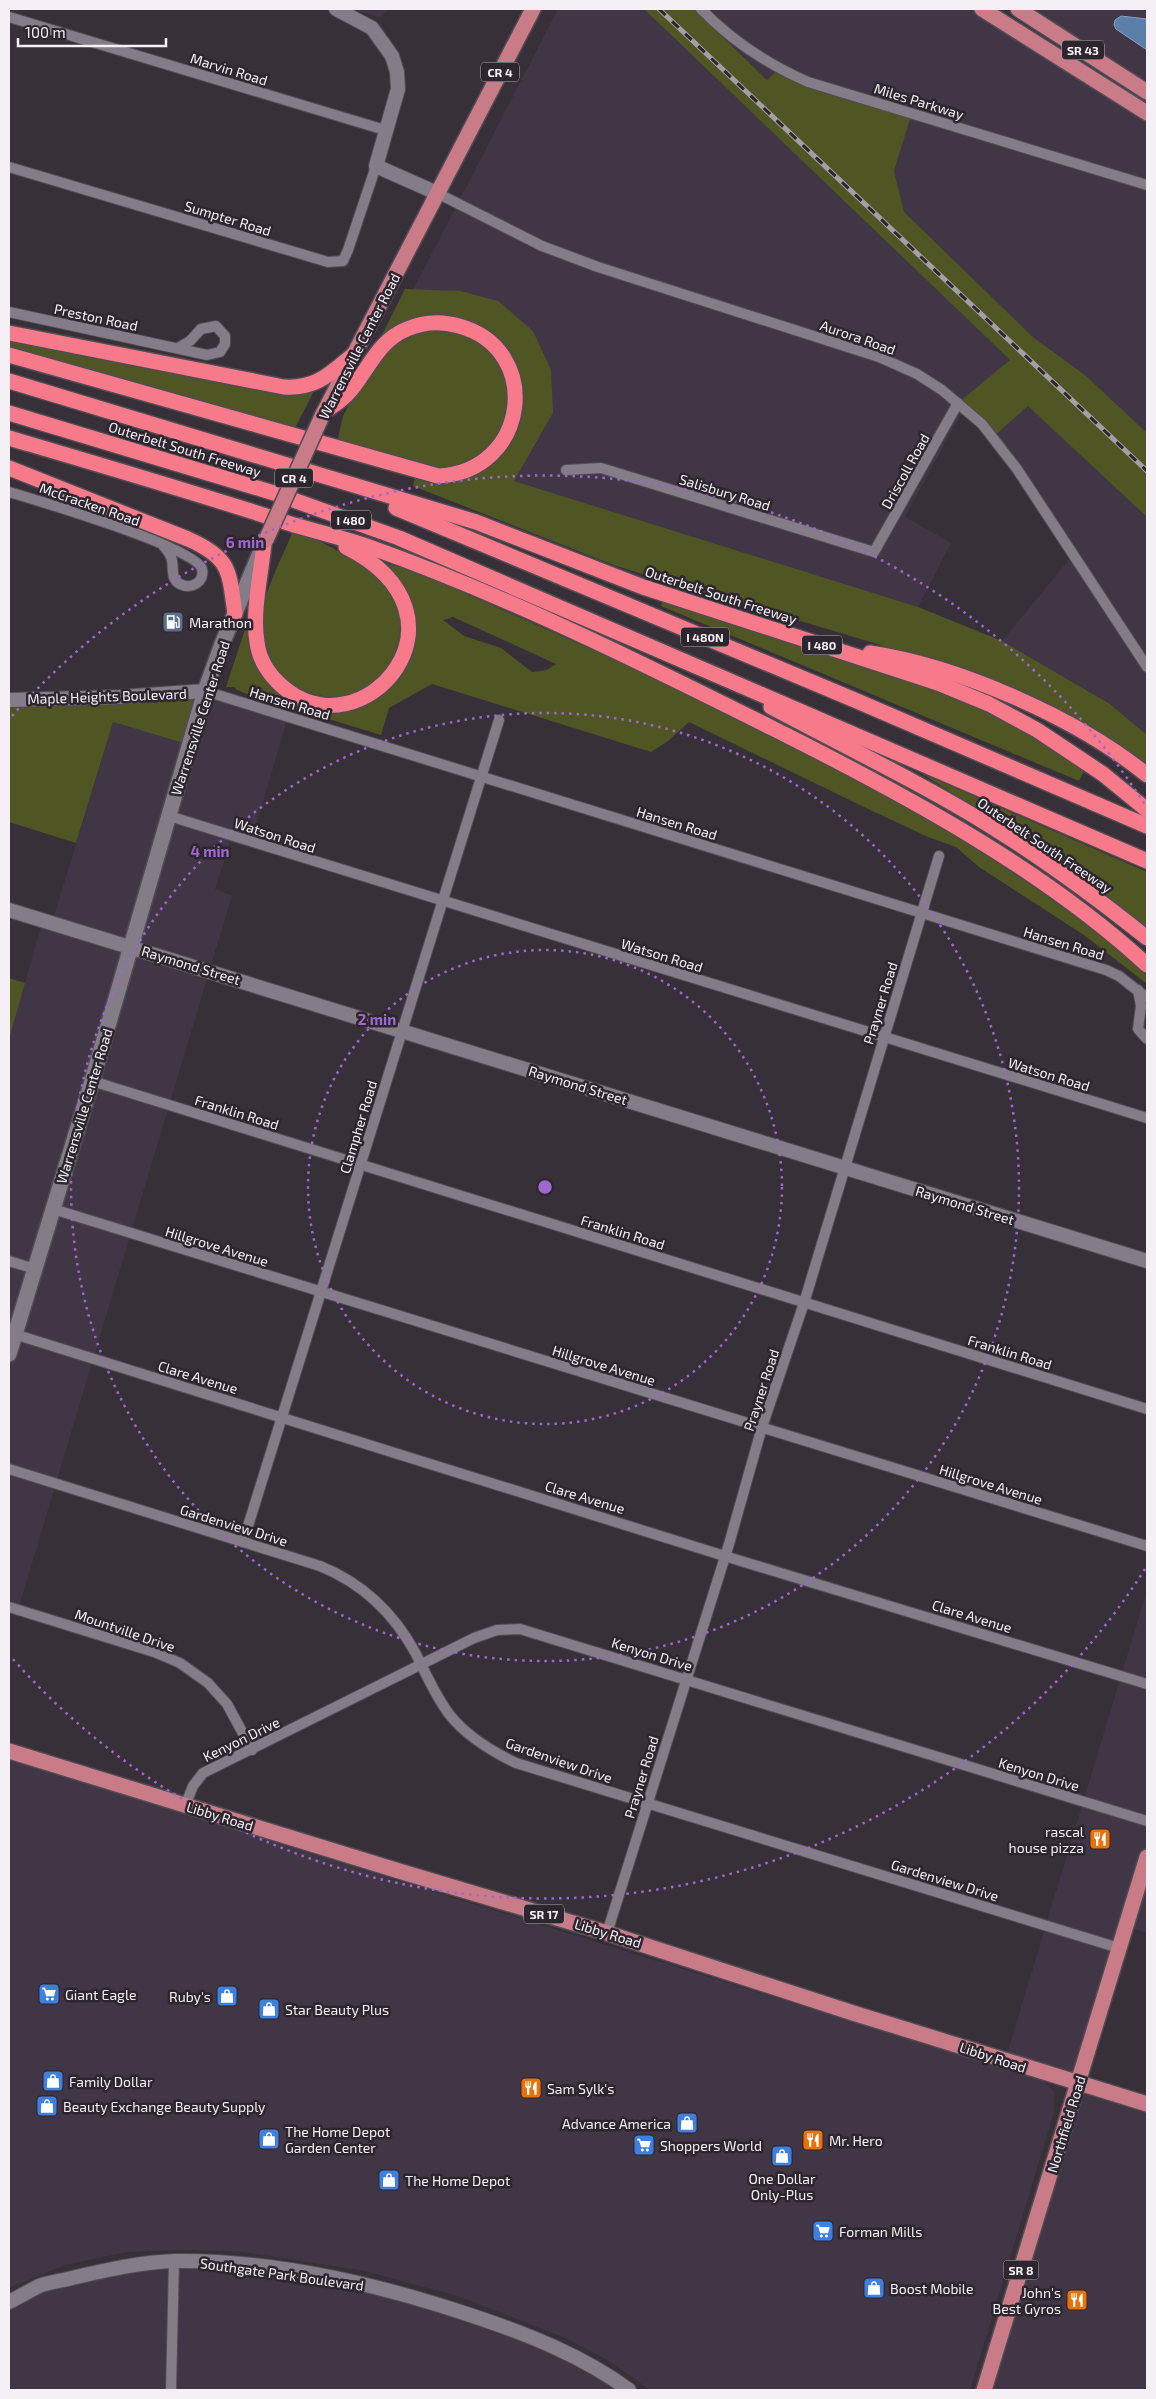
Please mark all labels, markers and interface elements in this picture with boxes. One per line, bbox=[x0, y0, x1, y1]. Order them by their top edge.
scale bar bbox=[18, 15, 165, 47]
text: 100 m bbox=[25, 23, 66, 41]
road number: SR 43 bbox=[1062, 40, 1104, 60]
street label: Marvin Road bbox=[188, 49, 270, 89]
road number: CR 4 bbox=[481, 62, 519, 82]
street label: Miles Parkway bbox=[872, 79, 966, 123]
street label: Sumpter Road bbox=[183, 197, 273, 239]
street label: Warrensville Center Road bbox=[315, 270, 403, 422]
street label: Preston Road bbox=[53, 300, 139, 334]
street label: Aurora Road bbox=[818, 316, 898, 358]
street label: Outerbelt South Freeway bbox=[107, 418, 264, 480]
street label: Driscoll Road bbox=[877, 430, 933, 512]
road number: CR 4 bbox=[275, 468, 313, 488]
street label: Salisbury Road bbox=[677, 470, 773, 514]
street label: McCracken Road bbox=[38, 479, 142, 529]
road number: I 480 bbox=[331, 510, 371, 530]
text: 6 min bbox=[226, 533, 264, 551]
street label: Outerbelt South Freeway bbox=[643, 562, 800, 628]
fuel station icon: Marathon bbox=[161, 610, 185, 634]
place label: Marathon bbox=[189, 614, 252, 631]
road number: I 480N bbox=[681, 628, 729, 646]
road number: I 480 bbox=[802, 636, 842, 654]
street label: Warrensville Center Road bbox=[167, 639, 233, 797]
street label: Hansen Road bbox=[248, 683, 332, 723]
street label: Maple Heights Boulevard bbox=[27, 685, 187, 707]
street label: Outerbelt South Freeway bbox=[975, 794, 1116, 897]
street label: Hansen Road bbox=[635, 803, 719, 843]
street label: Watson Road bbox=[232, 814, 318, 856]
text: 4 min bbox=[190, 842, 230, 860]
street label: Hansen Road bbox=[1022, 923, 1106, 963]
street label: Watson Road bbox=[619, 934, 705, 976]
street label: Raymond Street bbox=[140, 942, 242, 988]
street label: Prayner Road bbox=[859, 960, 901, 1046]
text: 2 min bbox=[358, 1010, 396, 1028]
street label: Warrensville Center Road bbox=[52, 1026, 116, 1186]
street label: Watson Road bbox=[1006, 1053, 1092, 1095]
street label: Raymond Street bbox=[527, 1062, 629, 1108]
street label: Clampher Road bbox=[336, 1078, 380, 1176]
street label: Franklin Road bbox=[193, 1091, 281, 1133]
centre of rings bbox=[536, 1178, 554, 1196]
street label: Raymond Street bbox=[914, 1182, 1016, 1228]
street label: Franklin Road bbox=[579, 1211, 667, 1253]
street label: Hillgrove Avenue bbox=[163, 1222, 271, 1270]
street label: Franklin Road bbox=[966, 1331, 1054, 1373]
street label: Hillgrove Avenue bbox=[550, 1341, 658, 1389]
street label: Prayner Road bbox=[740, 1347, 782, 1433]
street label: Clare Avenue bbox=[156, 1357, 240, 1397]
street label: Hillgrove Avenue bbox=[937, 1460, 1045, 1508]
street label: Clare Avenue bbox=[543, 1477, 627, 1517]
street label: Gardenview Drive bbox=[178, 1501, 290, 1549]
street label: Clare Avenue bbox=[930, 1596, 1014, 1636]
street label: Mountville Drive bbox=[73, 1605, 177, 1655]
street label: Kenyon Drive bbox=[610, 1634, 694, 1674]
street label: Kenyon Drive bbox=[200, 1713, 282, 1765]
street label: Gardenview Drive bbox=[503, 1734, 615, 1786]
street label: Prayner Road bbox=[620, 1734, 662, 1820]
street label: Kenyon Drive bbox=[997, 1754, 1081, 1794]
street label: Libby Road bbox=[185, 1798, 255, 1834]
place label: rascal house pizza bbox=[1009, 1823, 1085, 1856]
restaurant icon: rascal house pizza bbox=[1088, 1827, 1112, 1851]
street label: Gardenview Drive bbox=[889, 1856, 1001, 1904]
road number: SR 17 bbox=[524, 1905, 564, 1924]
street label: Libby Road bbox=[573, 1915, 643, 1951]
supermarket icon: Giant Eagle bbox=[37, 1982, 61, 2006]
shop icon: Ruby's bbox=[215, 1984, 239, 2008]
place label: Giant Eagle bbox=[65, 1986, 137, 2003]
place label: Ruby's bbox=[169, 1988, 211, 2005]
shop icon: Star Beauty Plus bbox=[257, 1997, 281, 2021]
place label: Star Beauty Plus bbox=[285, 2001, 389, 2018]
street label: Libby Road bbox=[958, 2038, 1028, 2076]
shop icon: Family Dollar bbox=[41, 2069, 65, 2093]
place label: Family Dollar bbox=[69, 2073, 153, 2090]
street label: Northfield Road bbox=[1043, 2073, 1089, 2175]
restaurant icon: Sam Sylk's bbox=[519, 2076, 543, 2100]
place label: Sam Sylk's bbox=[547, 2080, 614, 2097]
shop icon: Beauty Exchange Beauty Supply bbox=[35, 2094, 59, 2118]
place label: Beauty Exchange Beauty Supply bbox=[63, 2098, 266, 2115]
shop icon: Advance America bbox=[675, 2111, 699, 2135]
place label: Advance America bbox=[562, 2115, 671, 2132]
place label: The Home Depot Garden Center bbox=[285, 2123, 390, 2156]
shop icon: The Home Depot Garden Center bbox=[257, 2127, 281, 2151]
restaurant icon: Mr. Hero bbox=[801, 2128, 825, 2152]
place label: Mr. Hero bbox=[829, 2132, 883, 2149]
supermarket icon: Shoppers World bbox=[632, 2133, 656, 2157]
place label: Shoppers World bbox=[660, 2137, 762, 2154]
shop icon: One Dollar Only-Plus bbox=[770, 2144, 794, 2168]
shop icon: The Home Depot bbox=[377, 2168, 401, 2192]
place label: One Dollar Only-Plus bbox=[749, 2170, 816, 2203]
place label: The Home Depot bbox=[405, 2172, 510, 2189]
supermarket icon: Forman Mills bbox=[811, 2219, 835, 2243]
place label: Forman Mills bbox=[839, 2223, 922, 2240]
street label: Southgate Park Boulevard bbox=[199, 2254, 365, 2294]
road number: SR 8 bbox=[1004, 2260, 1038, 2280]
shop icon: Boost Mobile bbox=[862, 2276, 886, 2300]
place label: Boost Mobile bbox=[890, 2280, 974, 2297]
place label: John's Best Gyros bbox=[993, 2284, 1061, 2317]
restaurant icon: John's Best Gyros bbox=[1065, 2288, 1089, 2312]

